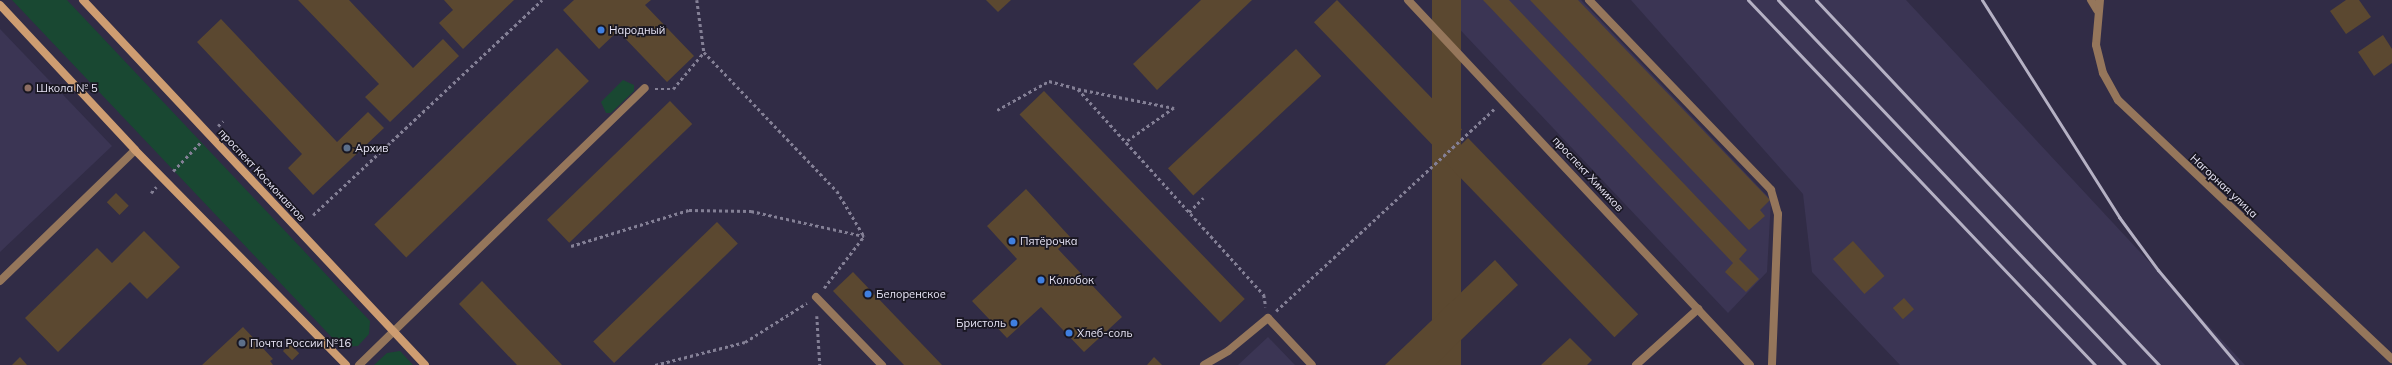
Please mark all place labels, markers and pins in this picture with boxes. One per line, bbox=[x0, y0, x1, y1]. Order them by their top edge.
place label: Народный bbox=[609, 23, 665, 37]
marker: Народный bbox=[596, 25, 606, 35]
place label: Школа № 5 bbox=[36, 81, 98, 95]
marker: Школа № 5 bbox=[23, 83, 33, 93]
place label: Архив bbox=[355, 141, 388, 155]
marker: Архив bbox=[342, 143, 352, 153]
place label: Пятёрочка bbox=[1020, 234, 1077, 248]
marker: Пятёрочка bbox=[1007, 236, 1017, 246]
place label: Колобок bbox=[1049, 273, 1094, 287]
marker: Колобок bbox=[1036, 275, 1046, 285]
place label: Белоренское bbox=[876, 287, 946, 301]
marker: Белоренское bbox=[863, 289, 873, 299]
place label: Бристоль bbox=[956, 316, 1006, 330]
marker: Бристоль bbox=[1009, 318, 1019, 328]
place label: Хлеб-соль bbox=[1077, 326, 1132, 340]
marker: Хлеб-соль bbox=[1064, 328, 1074, 338]
place label: Почта России №16 bbox=[250, 336, 351, 350]
marker: Почта России №16 bbox=[237, 338, 247, 348]

